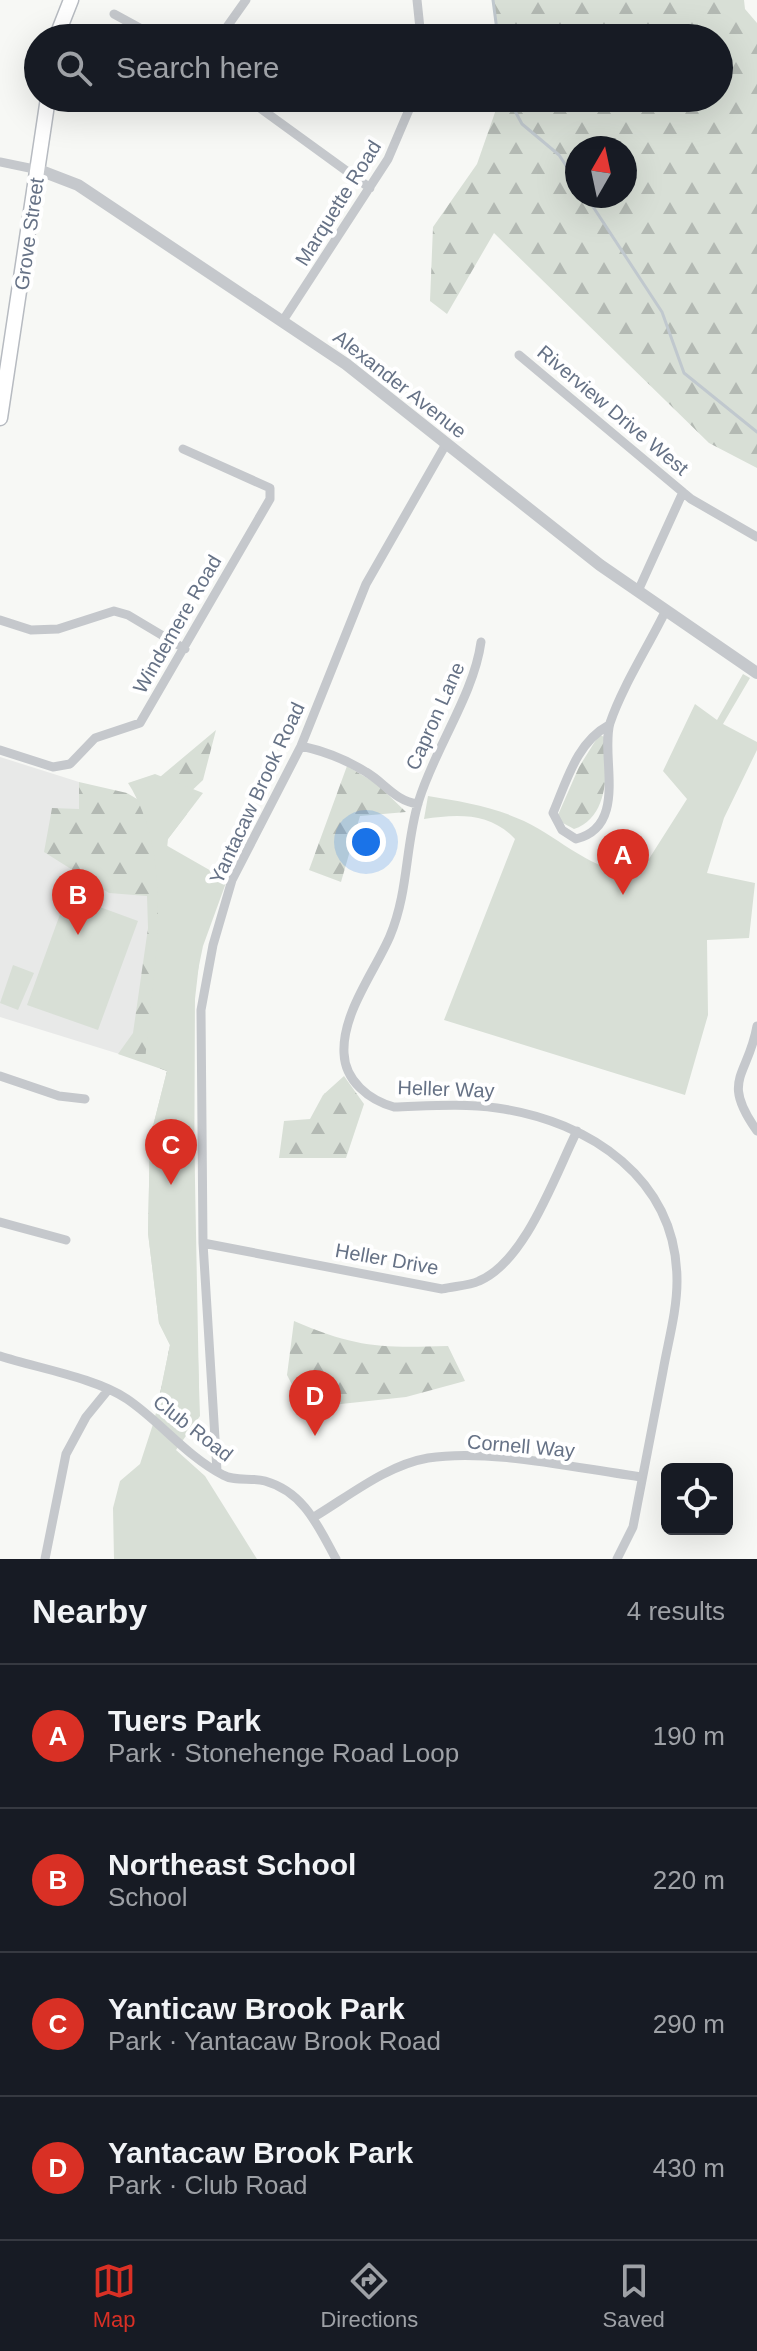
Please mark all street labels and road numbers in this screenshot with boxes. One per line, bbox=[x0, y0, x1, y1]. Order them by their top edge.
street label: Marquette Road bbox=[291, 136, 385, 270]
street label: Grove Street bbox=[10, 176, 48, 292]
street label: Alexander Avenue bbox=[329, 325, 471, 443]
street label: Riverview Drive West bbox=[533, 341, 693, 480]
street label: Windemere Road bbox=[129, 551, 225, 697]
street label: Capron Lane bbox=[401, 659, 469, 773]
street label: Yantacaw Brook Road bbox=[205, 699, 309, 887]
street label: Heller Way bbox=[397, 1076, 495, 1102]
street label: Heller Drive bbox=[334, 1239, 440, 1279]
street label: Club Road bbox=[149, 1390, 237, 1466]
street label: Cornell Way bbox=[466, 1430, 576, 1462]

